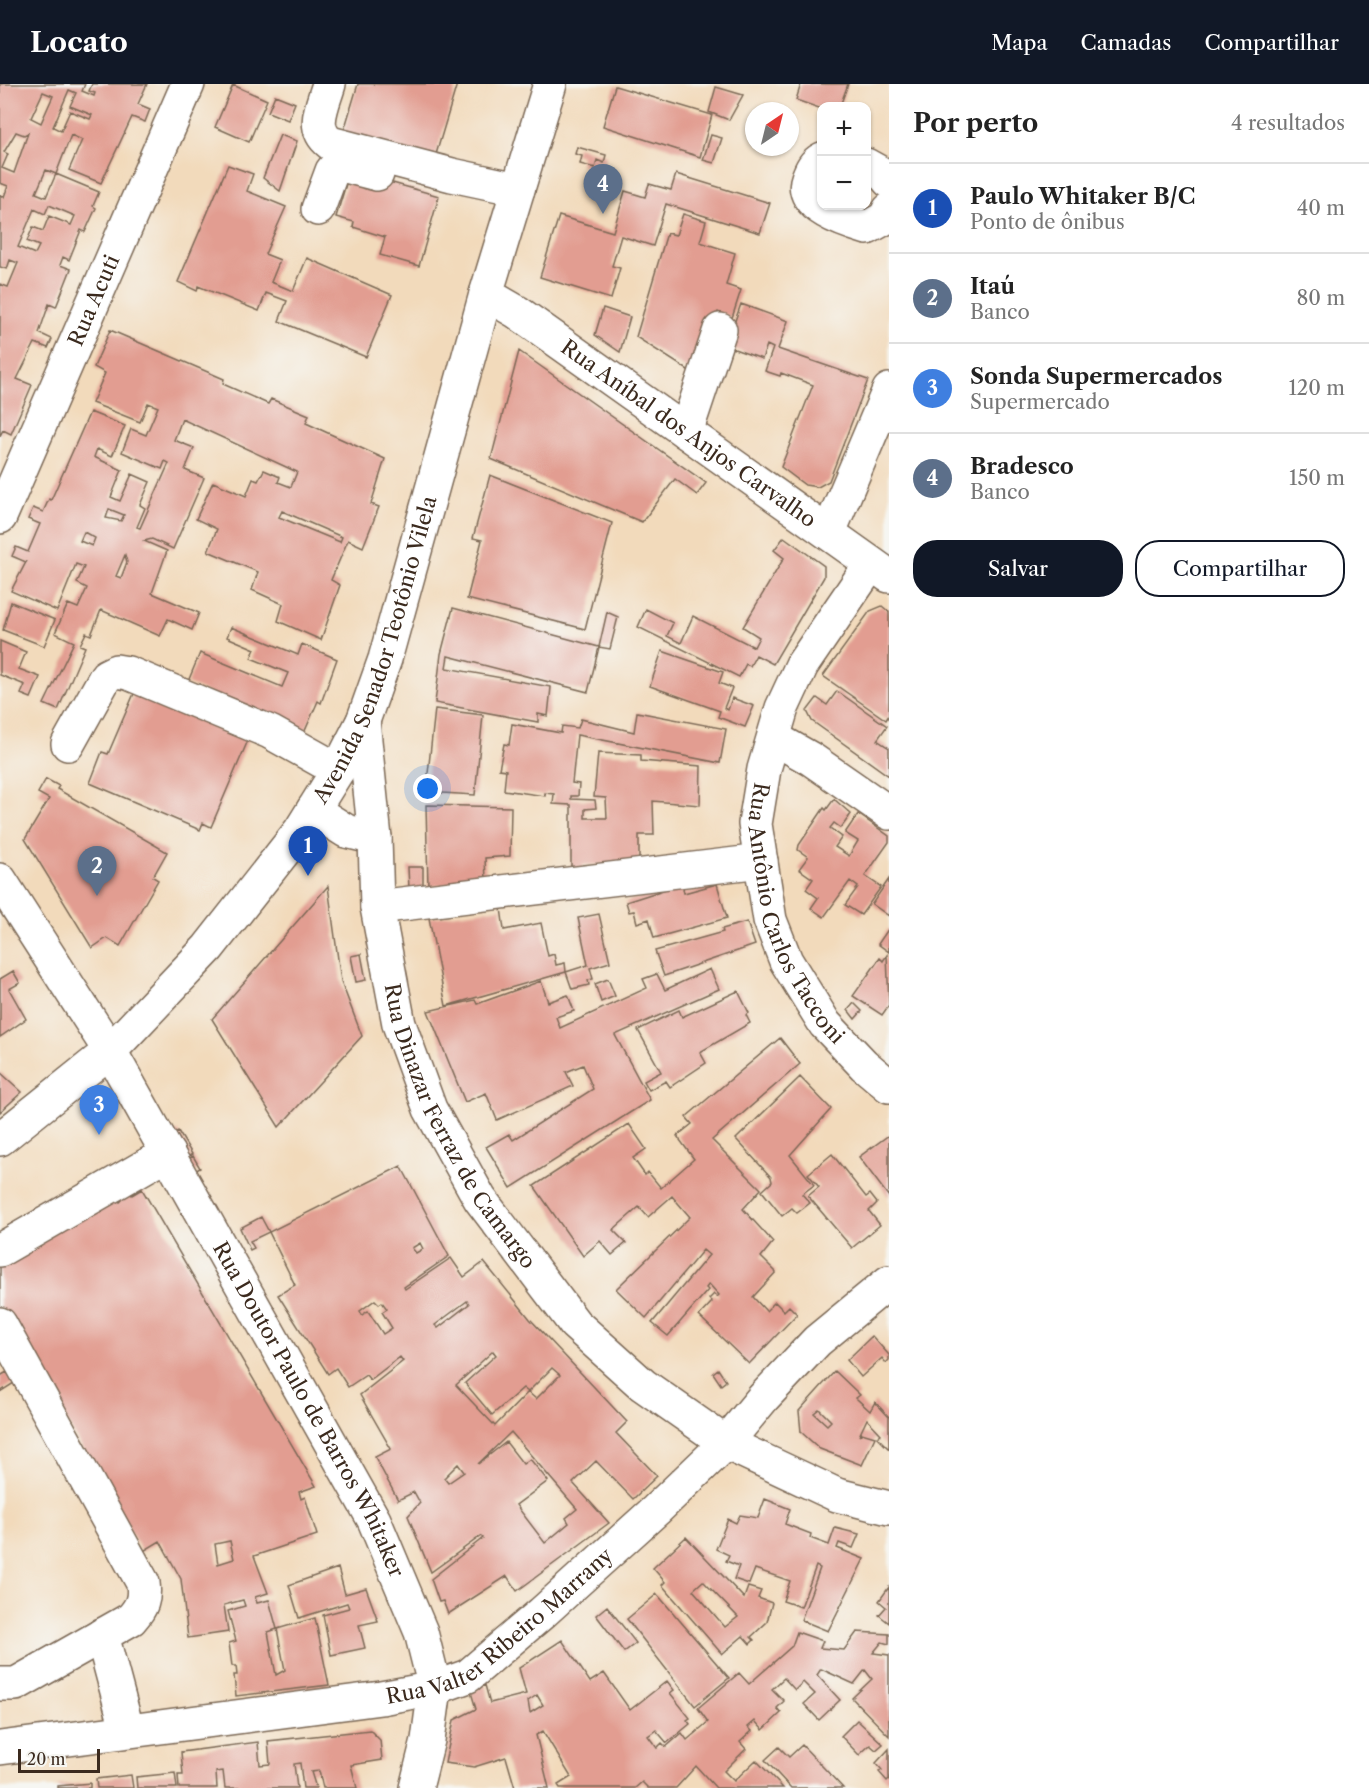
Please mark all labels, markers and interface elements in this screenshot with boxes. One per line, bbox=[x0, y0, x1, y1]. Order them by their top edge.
text: Locato bbox=[30, 25, 128, 59]
text: Mapa bbox=[991, 30, 1047, 55]
text: Camadas bbox=[1080, 30, 1171, 55]
text: Compartilhar bbox=[1204, 30, 1339, 55]
north arrow bbox=[745, 102, 799, 156]
map controls bbox=[817, 102, 871, 210]
button: + bbox=[817, 102, 871, 156]
text: Por perto bbox=[913, 107, 1038, 139]
text: 4 resultados bbox=[1231, 111, 1345, 135]
button: − bbox=[817, 156, 871, 210]
pin: 4 bbox=[584, 164, 622, 214]
text: Paulo Whitaker B/C bbox=[970, 183, 1195, 210]
text: 1 bbox=[928, 196, 937, 220]
text: 40 m bbox=[1297, 196, 1345, 220]
text: Ponto de ônibus bbox=[970, 210, 1125, 234]
street label: Rua Acuti bbox=[63, 251, 124, 350]
text: Itaú bbox=[970, 273, 1015, 300]
text: 2 bbox=[927, 286, 938, 310]
text: 80 m bbox=[1297, 286, 1345, 310]
text: Banco bbox=[970, 300, 1030, 324]
street label: Rua Aníbal dos Anjos Carvalho bbox=[556, 334, 821, 532]
text: Sonda Supermercados bbox=[970, 363, 1222, 390]
text: 3 bbox=[927, 376, 938, 400]
text: 120 m bbox=[1288, 376, 1345, 400]
text: Supermercado bbox=[970, 390, 1110, 414]
text: Bradesco bbox=[970, 453, 1074, 480]
text: 4 bbox=[927, 466, 938, 490]
text: 150 m bbox=[1289, 466, 1345, 490]
text: Banco bbox=[970, 480, 1030, 504]
street label: Avenida Senador Teotônio Vilela bbox=[307, 492, 442, 808]
button: Salvar bbox=[913, 540, 1123, 597]
button: Compartilhar bbox=[1135, 540, 1345, 597]
your location bbox=[413, 774, 442, 803]
street label: Rua Antônio Carlos Tacconi bbox=[743, 781, 850, 1049]
pin: 1 bbox=[288, 826, 328, 876]
pin: 2 bbox=[78, 846, 116, 896]
street label: Rua Dinazar Ferraz de Camargo bbox=[380, 981, 541, 1273]
pin: 3 bbox=[80, 1086, 118, 1135]
street label: Rua Doutor Paulo de Barros Whitaker bbox=[208, 1237, 410, 1581]
street label: Rua Valter Ribeiro Marrany bbox=[384, 1542, 618, 1709]
scale bar bbox=[18, 1746, 100, 1774]
text: 20 m bbox=[27, 1749, 66, 1769]

